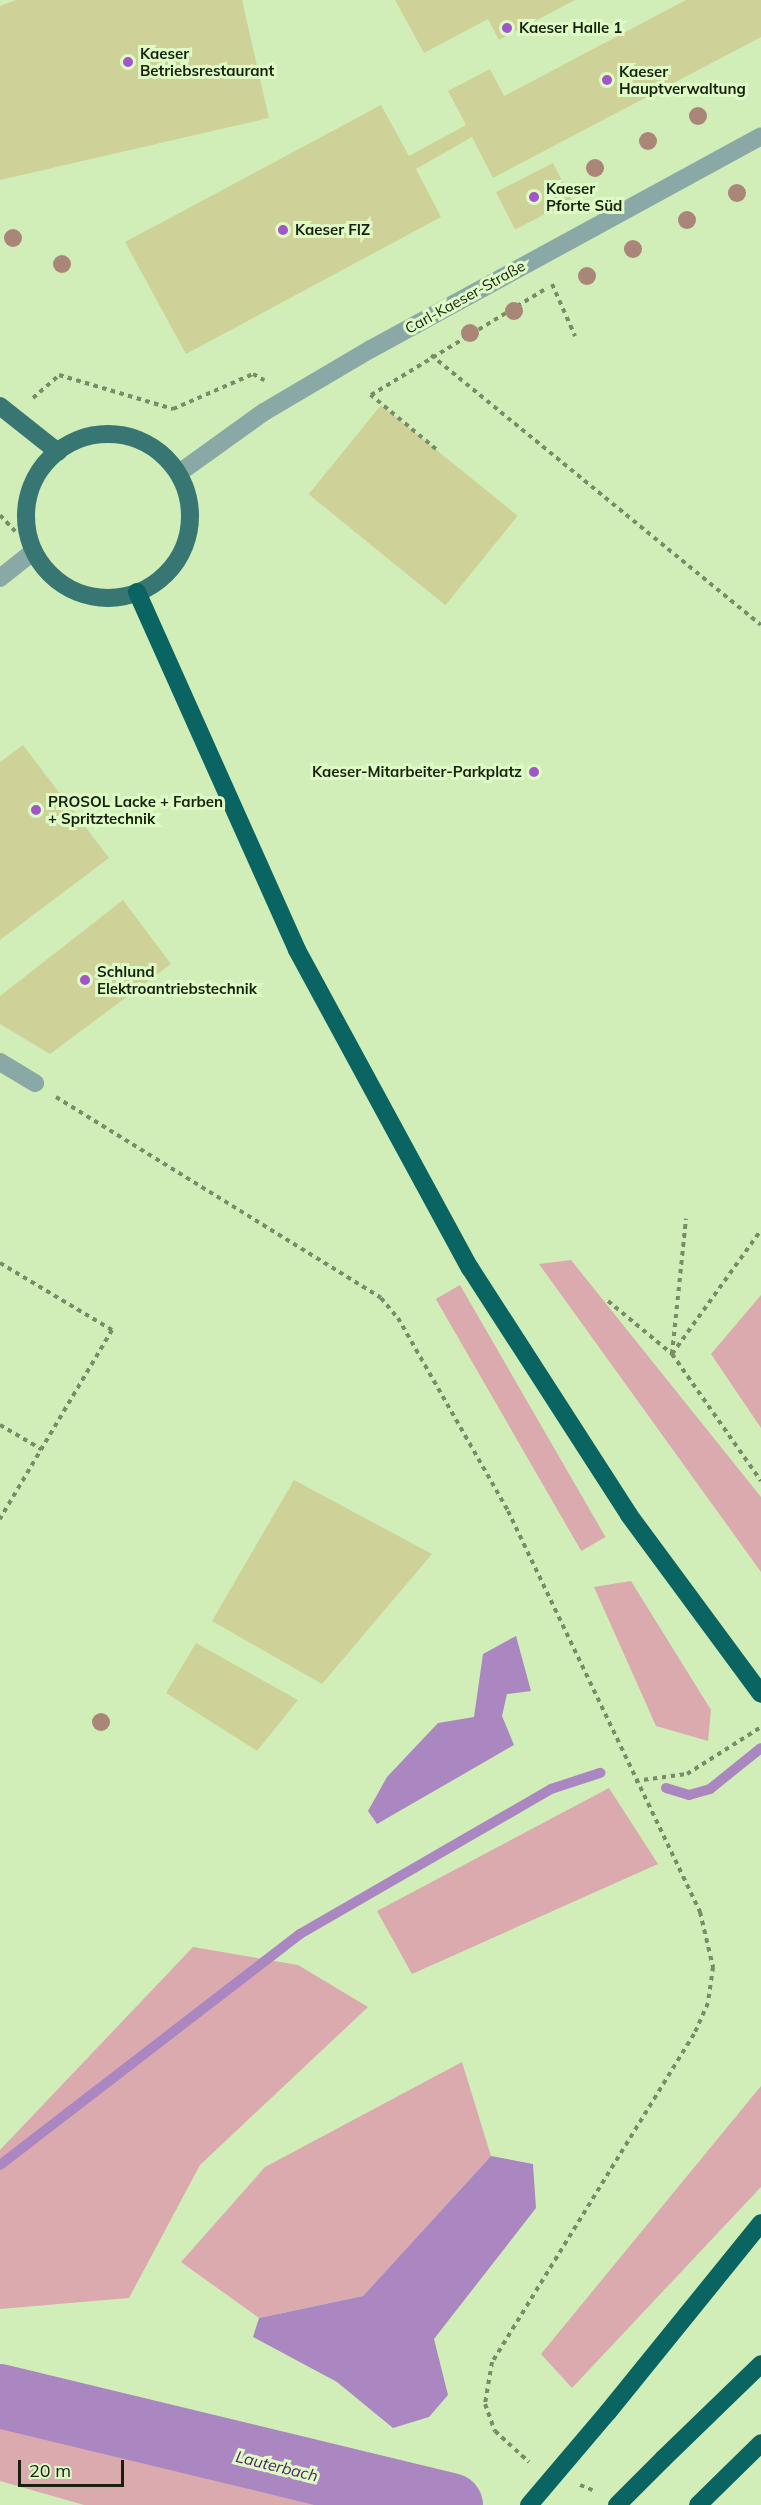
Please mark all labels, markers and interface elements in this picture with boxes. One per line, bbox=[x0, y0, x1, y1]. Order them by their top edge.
place label: Kaeser Halle 1 bbox=[519, 19, 622, 37]
marker: Kaeser Halle 1 bbox=[500, 21, 514, 35]
place label: Kaeser Betriebsrestaurant bbox=[140, 44, 274, 79]
marker: Kaeser Betriebsrestaurant bbox=[121, 55, 135, 69]
place label: Kaeser Hauptverwaltung bbox=[619, 62, 746, 97]
marker: Kaeser Hauptverwaltung bbox=[600, 73, 614, 87]
place label: Kaeser Pforte Süd bbox=[546, 179, 622, 214]
marker: Kaeser Pforte Süd bbox=[527, 190, 541, 204]
place label: Kaeser FIZ bbox=[295, 221, 370, 239]
marker: Kaeser FIZ bbox=[276, 223, 290, 237]
street label: Carl-Kaeser-Straße bbox=[402, 257, 528, 337]
place label: Kaeser-Mitarbeiter-Parkplatz bbox=[312, 763, 522, 781]
marker: Kaeser-Mitarbeiter-Parkplatz bbox=[527, 765, 541, 779]
place label: PROSOL Lacke + Farben + Spritztechnik bbox=[48, 792, 223, 827]
marker: PROSOL Lacke + Farben + Spritztechnik bbox=[29, 803, 43, 817]
place label: Schlund Elektroantriebstechnik bbox=[97, 962, 257, 997]
marker: Schlund Elektroantriebstechnik bbox=[78, 973, 92, 987]
water label: Lauterbach bbox=[234, 2447, 320, 2485]
scale bar bbox=[21, 2448, 128, 2486]
text: 20 m bbox=[29, 2459, 71, 2482]

